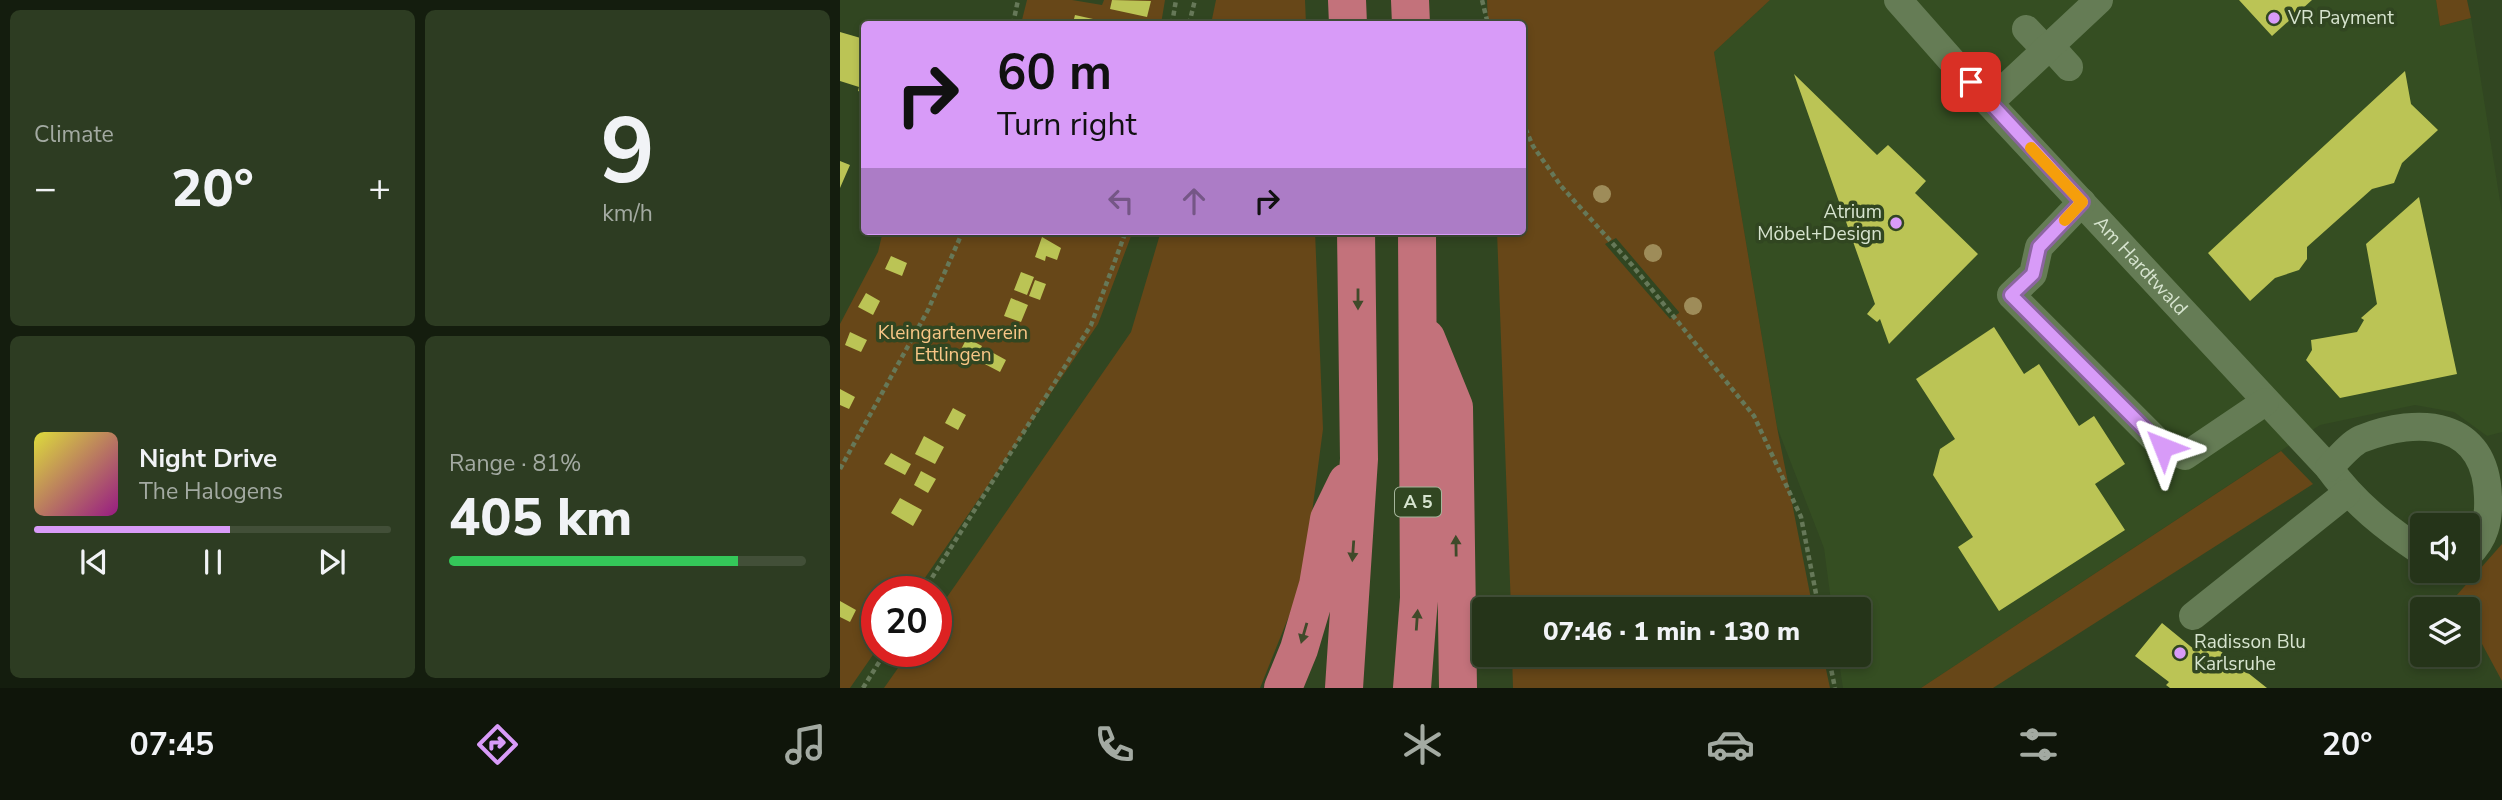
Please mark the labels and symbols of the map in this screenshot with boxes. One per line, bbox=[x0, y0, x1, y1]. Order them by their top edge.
place label: VR Payment bbox=[2287, 5, 2394, 31]
marker: VR Payment bbox=[2266, 10, 2282, 26]
pin bbox=[1941, 52, 2001, 112]
place label: Atrium Möbel+Design bbox=[1757, 199, 1882, 247]
street label: Am Hardtwald bbox=[2088, 211, 2193, 321]
marker: Atrium Möbel+Design bbox=[1888, 215, 1904, 231]
one-way arrow bbox=[1352, 288, 1364, 310]
park label: Kleingartenverein Ettlingen bbox=[878, 320, 1028, 368]
position arrow bbox=[2126, 410, 2200, 484]
road number: A 5 bbox=[1395, 488, 1441, 516]
one-way arrow bbox=[1450, 535, 1462, 557]
one-way arrow bbox=[1347, 540, 1358, 562]
speed limit sign: 20 bbox=[861, 576, 952, 667]
one-way arrow bbox=[1412, 609, 1423, 631]
one-way arrow bbox=[1298, 622, 1309, 644]
place label: Radisson Blu Karlsruhe bbox=[2194, 629, 2306, 677]
marker: Radisson Blu Karlsruhe bbox=[2172, 645, 2188, 661]

